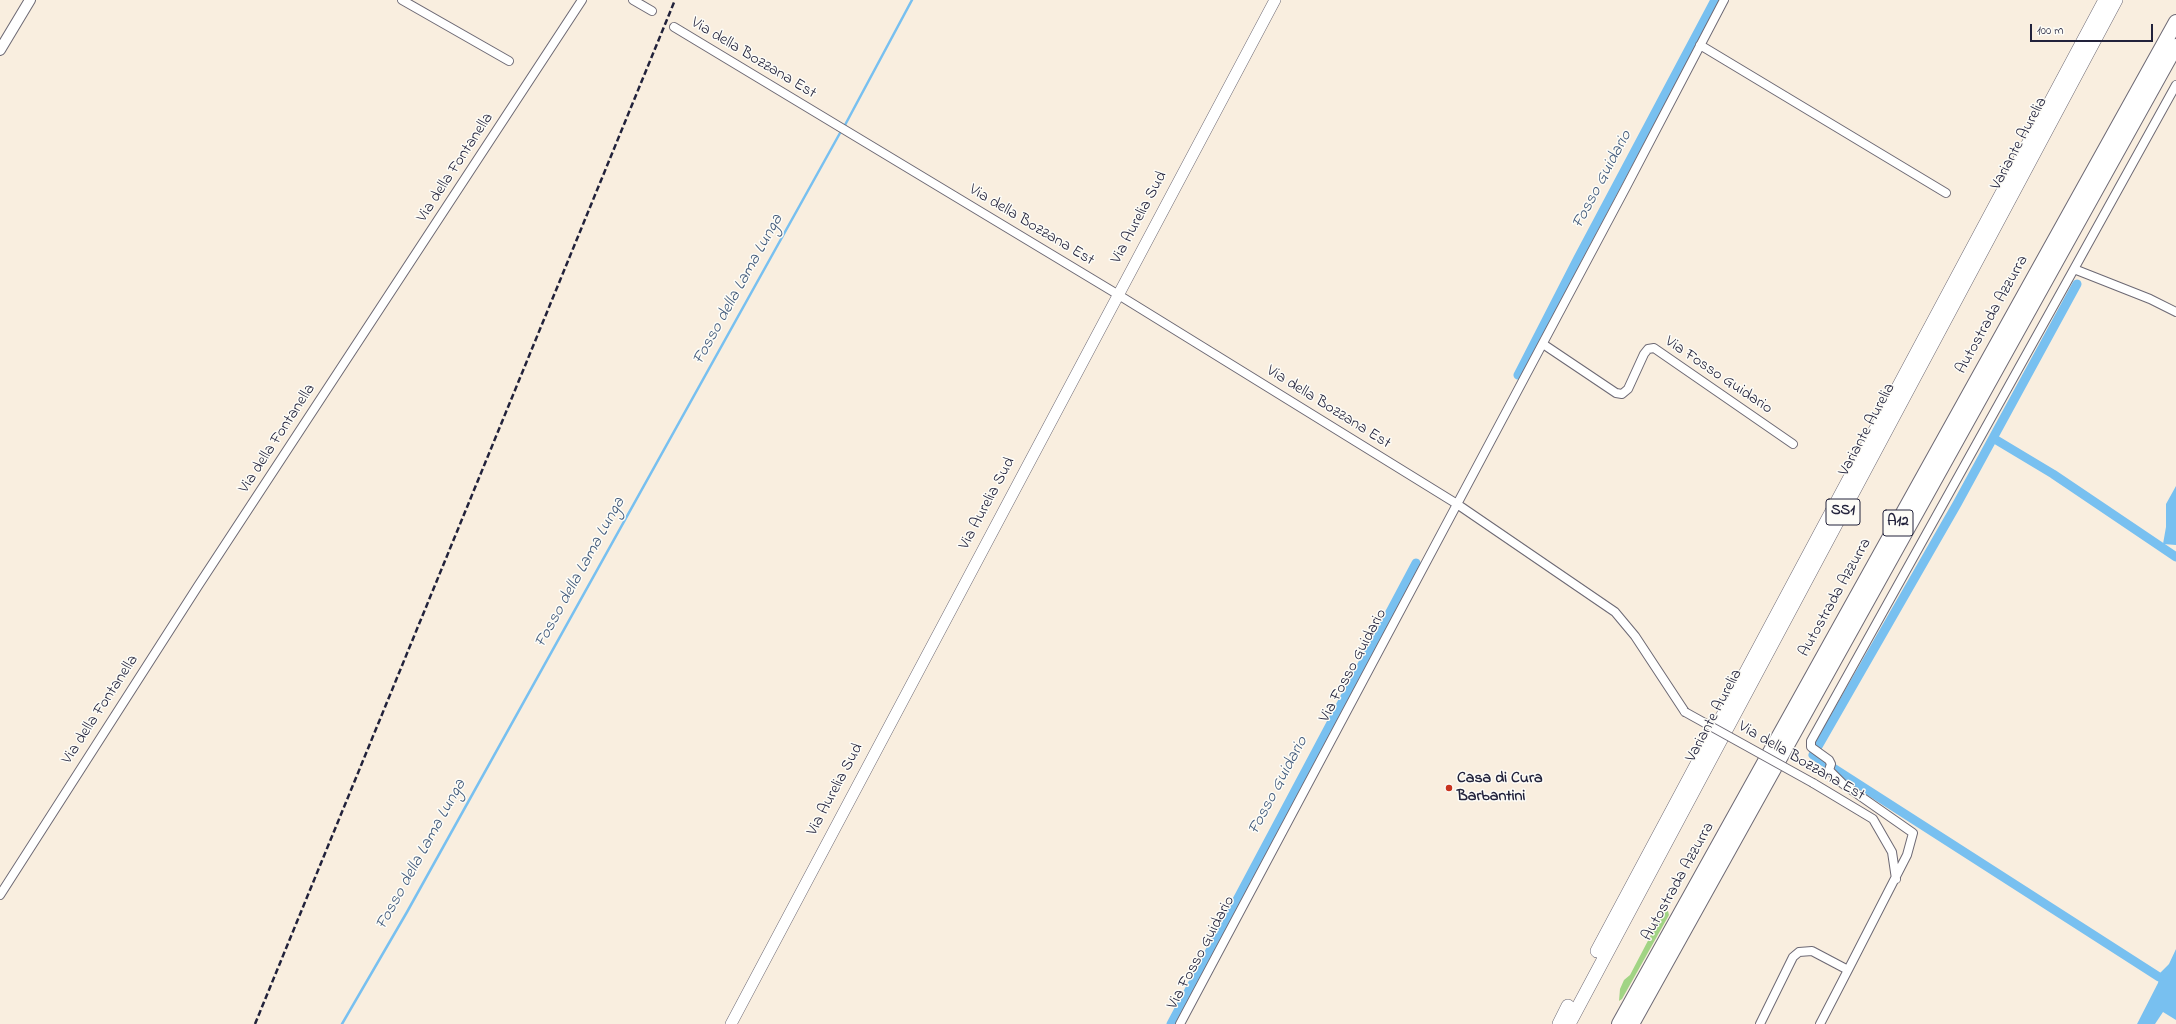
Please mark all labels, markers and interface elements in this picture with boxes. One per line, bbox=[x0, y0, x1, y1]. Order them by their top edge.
street label: Via della Bozzana Est bbox=[687, 14, 819, 104]
scale bar bbox=[2032, 16, 2155, 42]
text: 100 m bbox=[2037, 22, 2064, 40]
street label: Variante Aurelia bbox=[1987, 94, 2053, 194]
street label: Via della Fontanella bbox=[414, 110, 498, 226]
water label: Fosso Guidario bbox=[1569, 128, 1637, 232]
street label: Via Aurelia Sud bbox=[1108, 169, 1172, 267]
street label: Via della Bozzana Est bbox=[965, 181, 1097, 271]
water label: Fosso della Lama Lunga bbox=[689, 211, 789, 369]
street label: Autostrada Azzurra bbox=[1953, 252, 2033, 378]
street label: Via Fosso Guidario bbox=[1661, 333, 1775, 419]
street label: Via della Bozzana Est bbox=[1262, 362, 1394, 454]
street label: Variante Aurelia bbox=[1835, 380, 1901, 480]
street label: Via della Fontanella bbox=[236, 381, 320, 497]
street label: Via Aurelia Sud bbox=[956, 455, 1020, 553]
water label: Fosso della Lama Lunga bbox=[531, 494, 631, 652]
road number: SS1 bbox=[1826, 499, 1860, 525]
road number: A12 bbox=[1883, 510, 1913, 536]
street label: Autostrada Azzurra bbox=[1796, 535, 1876, 661]
street label: Via Fosso Guidario bbox=[1316, 606, 1392, 726]
street label: Via della Fontanella bbox=[59, 652, 143, 768]
street label: Variante Aurelia bbox=[1682, 666, 1748, 766]
street label: Via della Bozzana Est bbox=[1734, 718, 1868, 806]
water label: Fosso Guidario bbox=[1245, 734, 1313, 838]
street label: Via Aurelia Sud bbox=[804, 741, 868, 839]
place label: Casa di Cura Barbantini bbox=[1457, 769, 1543, 807]
water label: Fosso della Lama Lunga bbox=[372, 776, 472, 934]
marker: Casa di Cura Barbantini bbox=[1444, 783, 1454, 793]
street label: Autostrada Azzurra bbox=[1639, 819, 1719, 945]
street label: Via Fosso Guidario bbox=[1164, 893, 1240, 1013]

